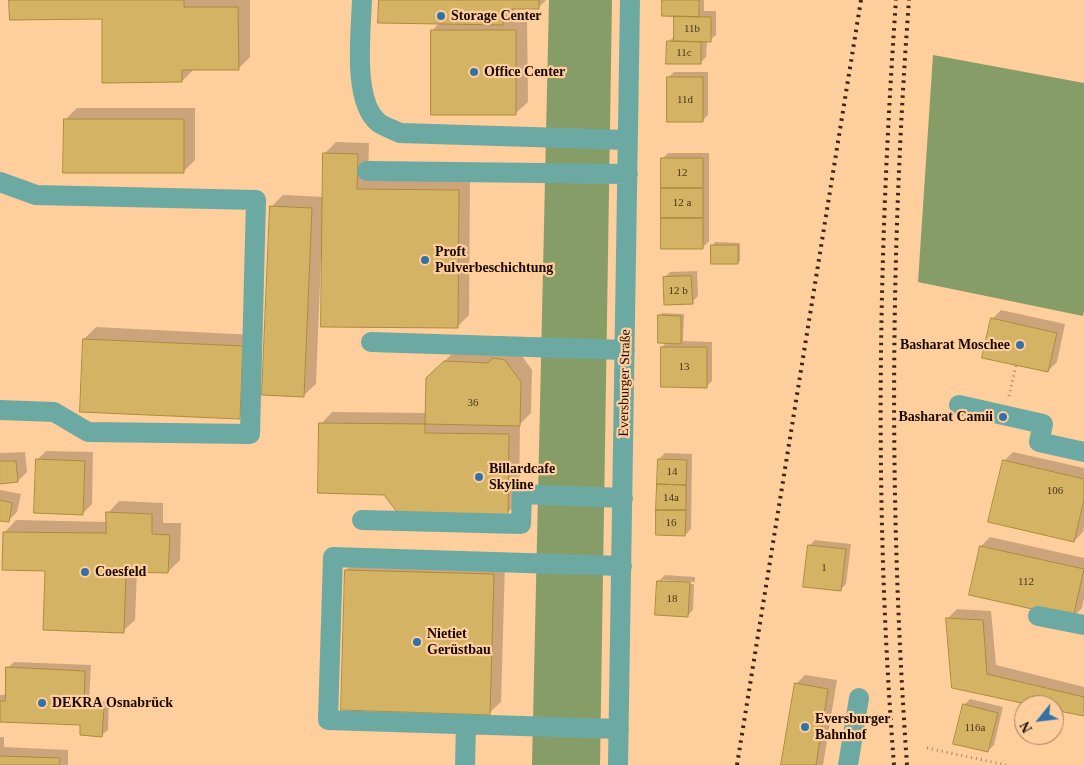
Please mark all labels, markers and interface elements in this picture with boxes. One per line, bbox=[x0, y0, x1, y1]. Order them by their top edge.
place label: Storage Center bbox=[451, 8, 542, 24]
marker: Storage Center bbox=[435, 10, 447, 22]
house number: 11b bbox=[684, 22, 700, 36]
house number: 11c bbox=[676, 46, 692, 60]
place label: Office Center bbox=[484, 64, 565, 80]
marker: Office Center bbox=[468, 66, 480, 78]
house number: 11d bbox=[677, 93, 693, 107]
house number: 12 bbox=[676, 166, 688, 180]
house number: 12 a bbox=[673, 196, 691, 210]
place label: Proft Pulverbeschichtung bbox=[435, 244, 553, 276]
marker: Proft Pulverbeschichtung bbox=[419, 254, 431, 266]
house number: 12 b bbox=[668, 284, 688, 298]
street label: Eversburger Straße bbox=[616, 329, 634, 437]
place label: Basharat Moschee bbox=[900, 337, 1010, 353]
marker: Basharat Moschee bbox=[1014, 339, 1026, 351]
house number: 13 bbox=[679, 360, 690, 374]
house number: 36 bbox=[468, 396, 478, 410]
place label: Basharat Camii bbox=[898, 409, 993, 425]
marker: Basharat Camii bbox=[997, 411, 1009, 423]
place label: Billardcafe Skyline bbox=[489, 461, 555, 494]
house number: 14 bbox=[666, 465, 678, 479]
marker: Billardcafe Skyline bbox=[473, 471, 485, 483]
house number: 106 bbox=[1047, 484, 1063, 498]
house number: 14a bbox=[663, 491, 679, 505]
house number: 16 bbox=[666, 516, 676, 530]
house number: 1 bbox=[821, 561, 827, 575]
place label: Coesfeld bbox=[95, 564, 146, 580]
marker: Coesfeld bbox=[79, 566, 91, 578]
house number: 112 bbox=[1018, 575, 1034, 589]
house number: 18 bbox=[666, 592, 678, 606]
place label: Nietiet Gerüstbau bbox=[427, 626, 491, 658]
marker: Nietiet Gerüstbau bbox=[411, 636, 423, 648]
place label: DEKRA Osnabrück bbox=[52, 695, 173, 711]
north arrow bbox=[1014, 695, 1064, 745]
marker: DEKRA Osnabrück bbox=[36, 697, 48, 709]
place label: Eversburger Bahnhof bbox=[815, 711, 890, 744]
text: N bbox=[1017, 719, 1035, 735]
marker: Eversburger Bahnhof bbox=[799, 721, 811, 733]
house number: 116a bbox=[965, 721, 985, 735]

